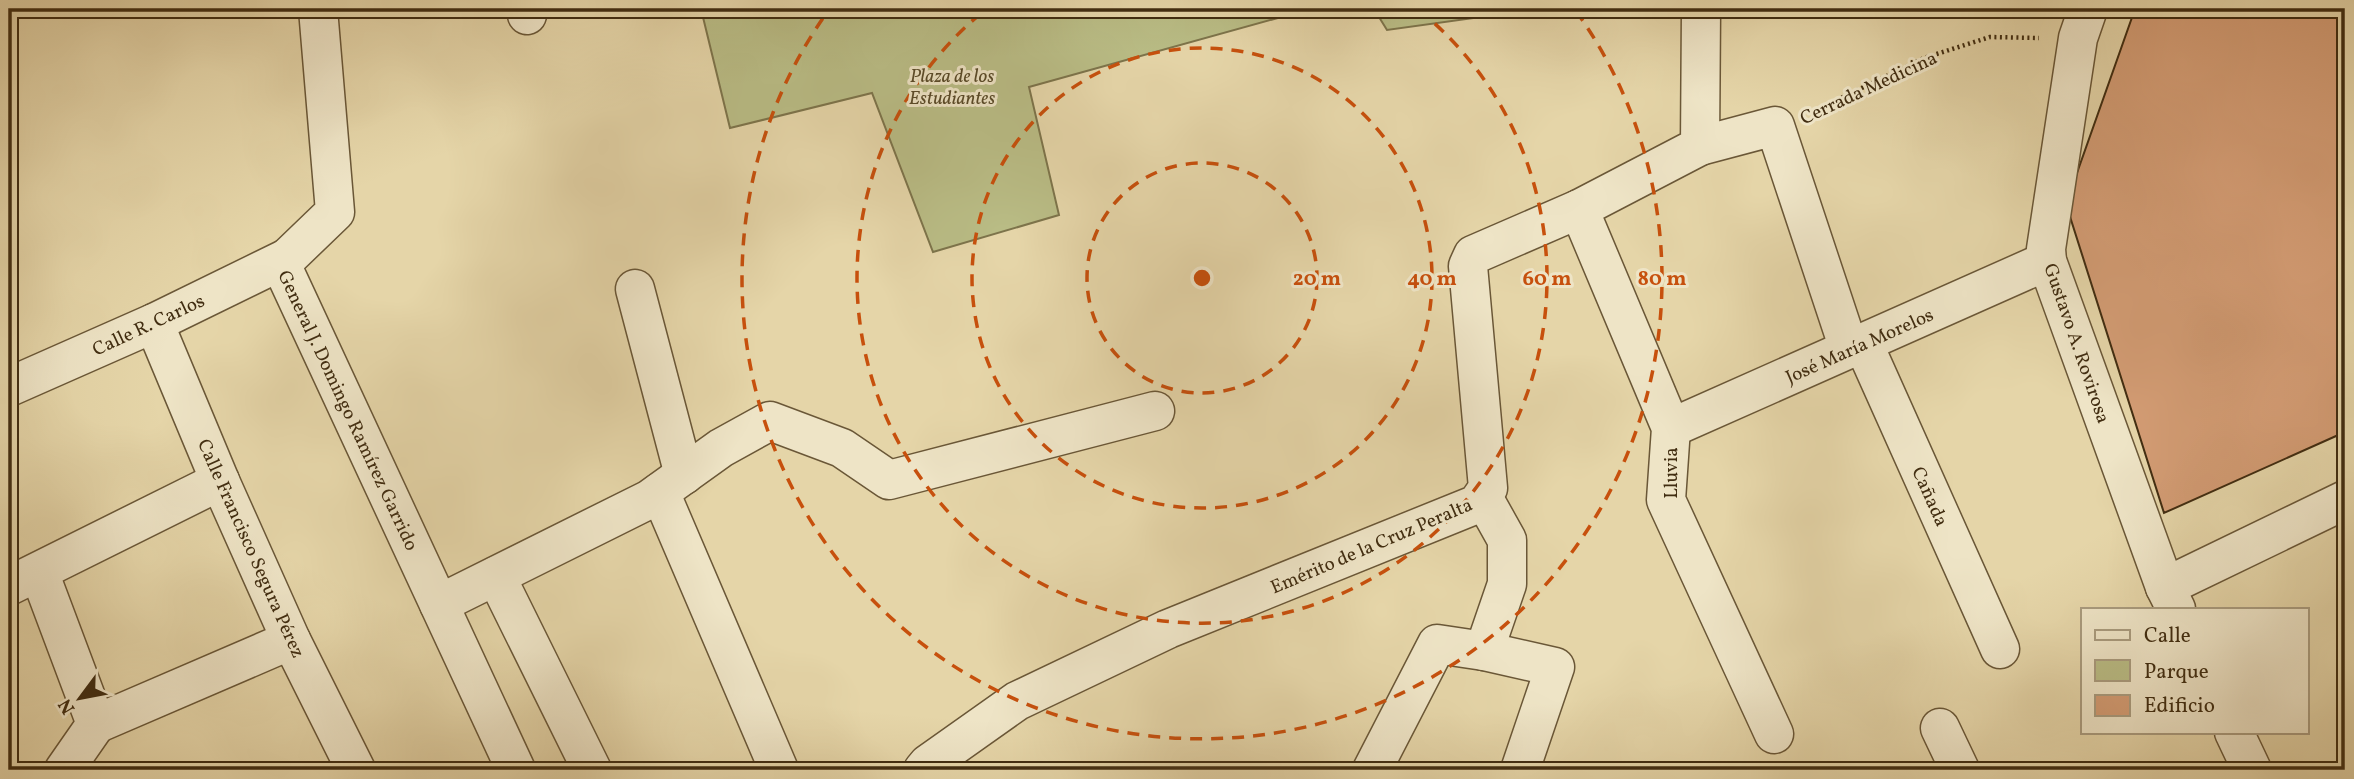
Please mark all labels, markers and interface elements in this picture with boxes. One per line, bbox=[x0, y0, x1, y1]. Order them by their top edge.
street label: Cerrada Medicina bbox=[1796, 46, 1942, 132]
park label: Plaza de los Estudiantes bbox=[909, 64, 995, 112]
street label: Gustavo A. Rovirosa bbox=[2037, 260, 2116, 427]
text: 20 m bbox=[1293, 265, 1341, 294]
text: 40 m bbox=[1407, 265, 1457, 294]
text: 60 m bbox=[1523, 265, 1571, 294]
text: 80 m bbox=[1638, 265, 1686, 294]
street label: General J. Domingo Ramírez Garrido bbox=[271, 266, 424, 555]
centre of rings bbox=[1190, 266, 1214, 290]
street label: Calle R. Carlos bbox=[88, 288, 209, 363]
street label: José María Morelos bbox=[1782, 302, 1938, 391]
street label: Calle Francisco Segura Pérez bbox=[190, 435, 310, 662]
street label: Lluvia bbox=[1659, 447, 1685, 499]
street label: Cañada bbox=[1905, 463, 1954, 531]
street label: Emérito de la Cruz Peralta bbox=[1267, 492, 1477, 601]
legend bbox=[2081, 608, 2308, 734]
text: Calle bbox=[2144, 622, 2191, 651]
text: Parque bbox=[2144, 658, 2209, 687]
north arrow bbox=[46, 664, 116, 734]
text: Edificio bbox=[2144, 692, 2215, 721]
text: N bbox=[52, 693, 82, 719]

